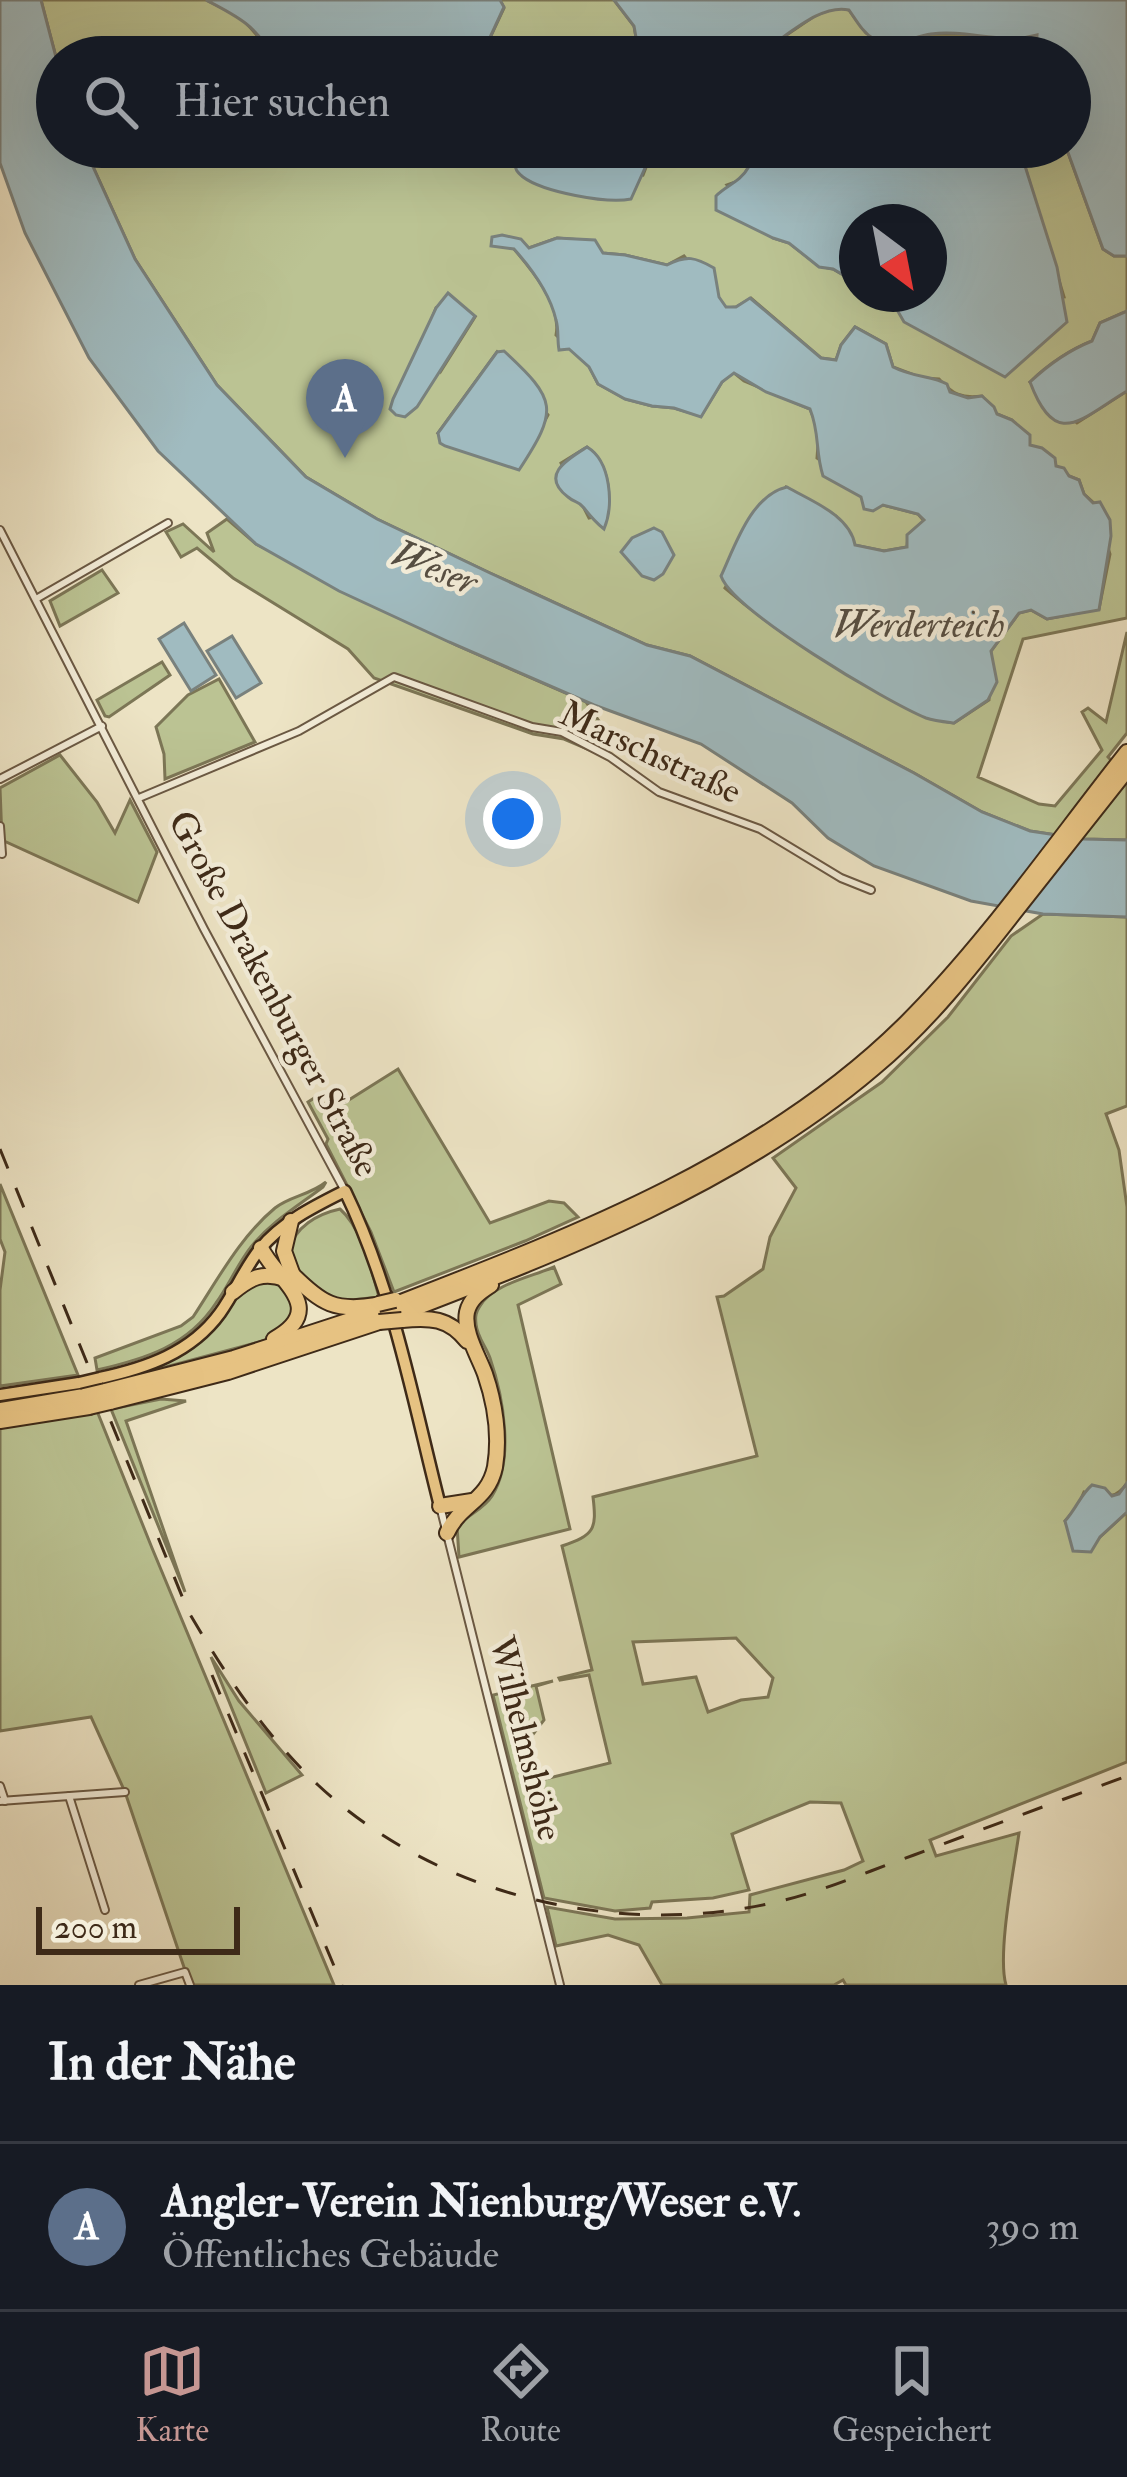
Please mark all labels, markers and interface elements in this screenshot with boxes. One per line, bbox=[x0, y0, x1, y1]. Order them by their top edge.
search box bbox=[36, 36, 1091, 168]
icon: search bbox=[78, 69, 144, 135]
text: Hier suchen bbox=[174, 74, 390, 130]
north arrow bbox=[839, 204, 947, 312]
pin: A bbox=[306, 359, 384, 458]
water label: Weser bbox=[384, 528, 487, 608]
water label: Werderteich bbox=[833, 600, 1005, 649]
street label: Marschstraße bbox=[552, 691, 748, 814]
your location bbox=[483, 789, 543, 849]
street label: Große Drakenburger Straße bbox=[158, 803, 389, 1184]
street label: Wilhelmshöhe bbox=[478, 1631, 573, 1845]
scale bar bbox=[36, 1901, 240, 1954]
text: 200 m bbox=[54, 1907, 137, 1948]
text: In der Nähe bbox=[48, 2031, 295, 2095]
text: Angler-Verein Nienburg/Weser e.V. bbox=[162, 2174, 801, 2230]
text: A bbox=[75, 2202, 99, 2251]
text: 390 m bbox=[986, 2202, 1079, 2251]
text: Öffentliches Gebäude bbox=[162, 2230, 499, 2279]
tab: Karte bbox=[136, 2338, 209, 2451]
tab: Route bbox=[480, 2338, 561, 2451]
tab: Gespeichert bbox=[832, 2338, 991, 2451]

